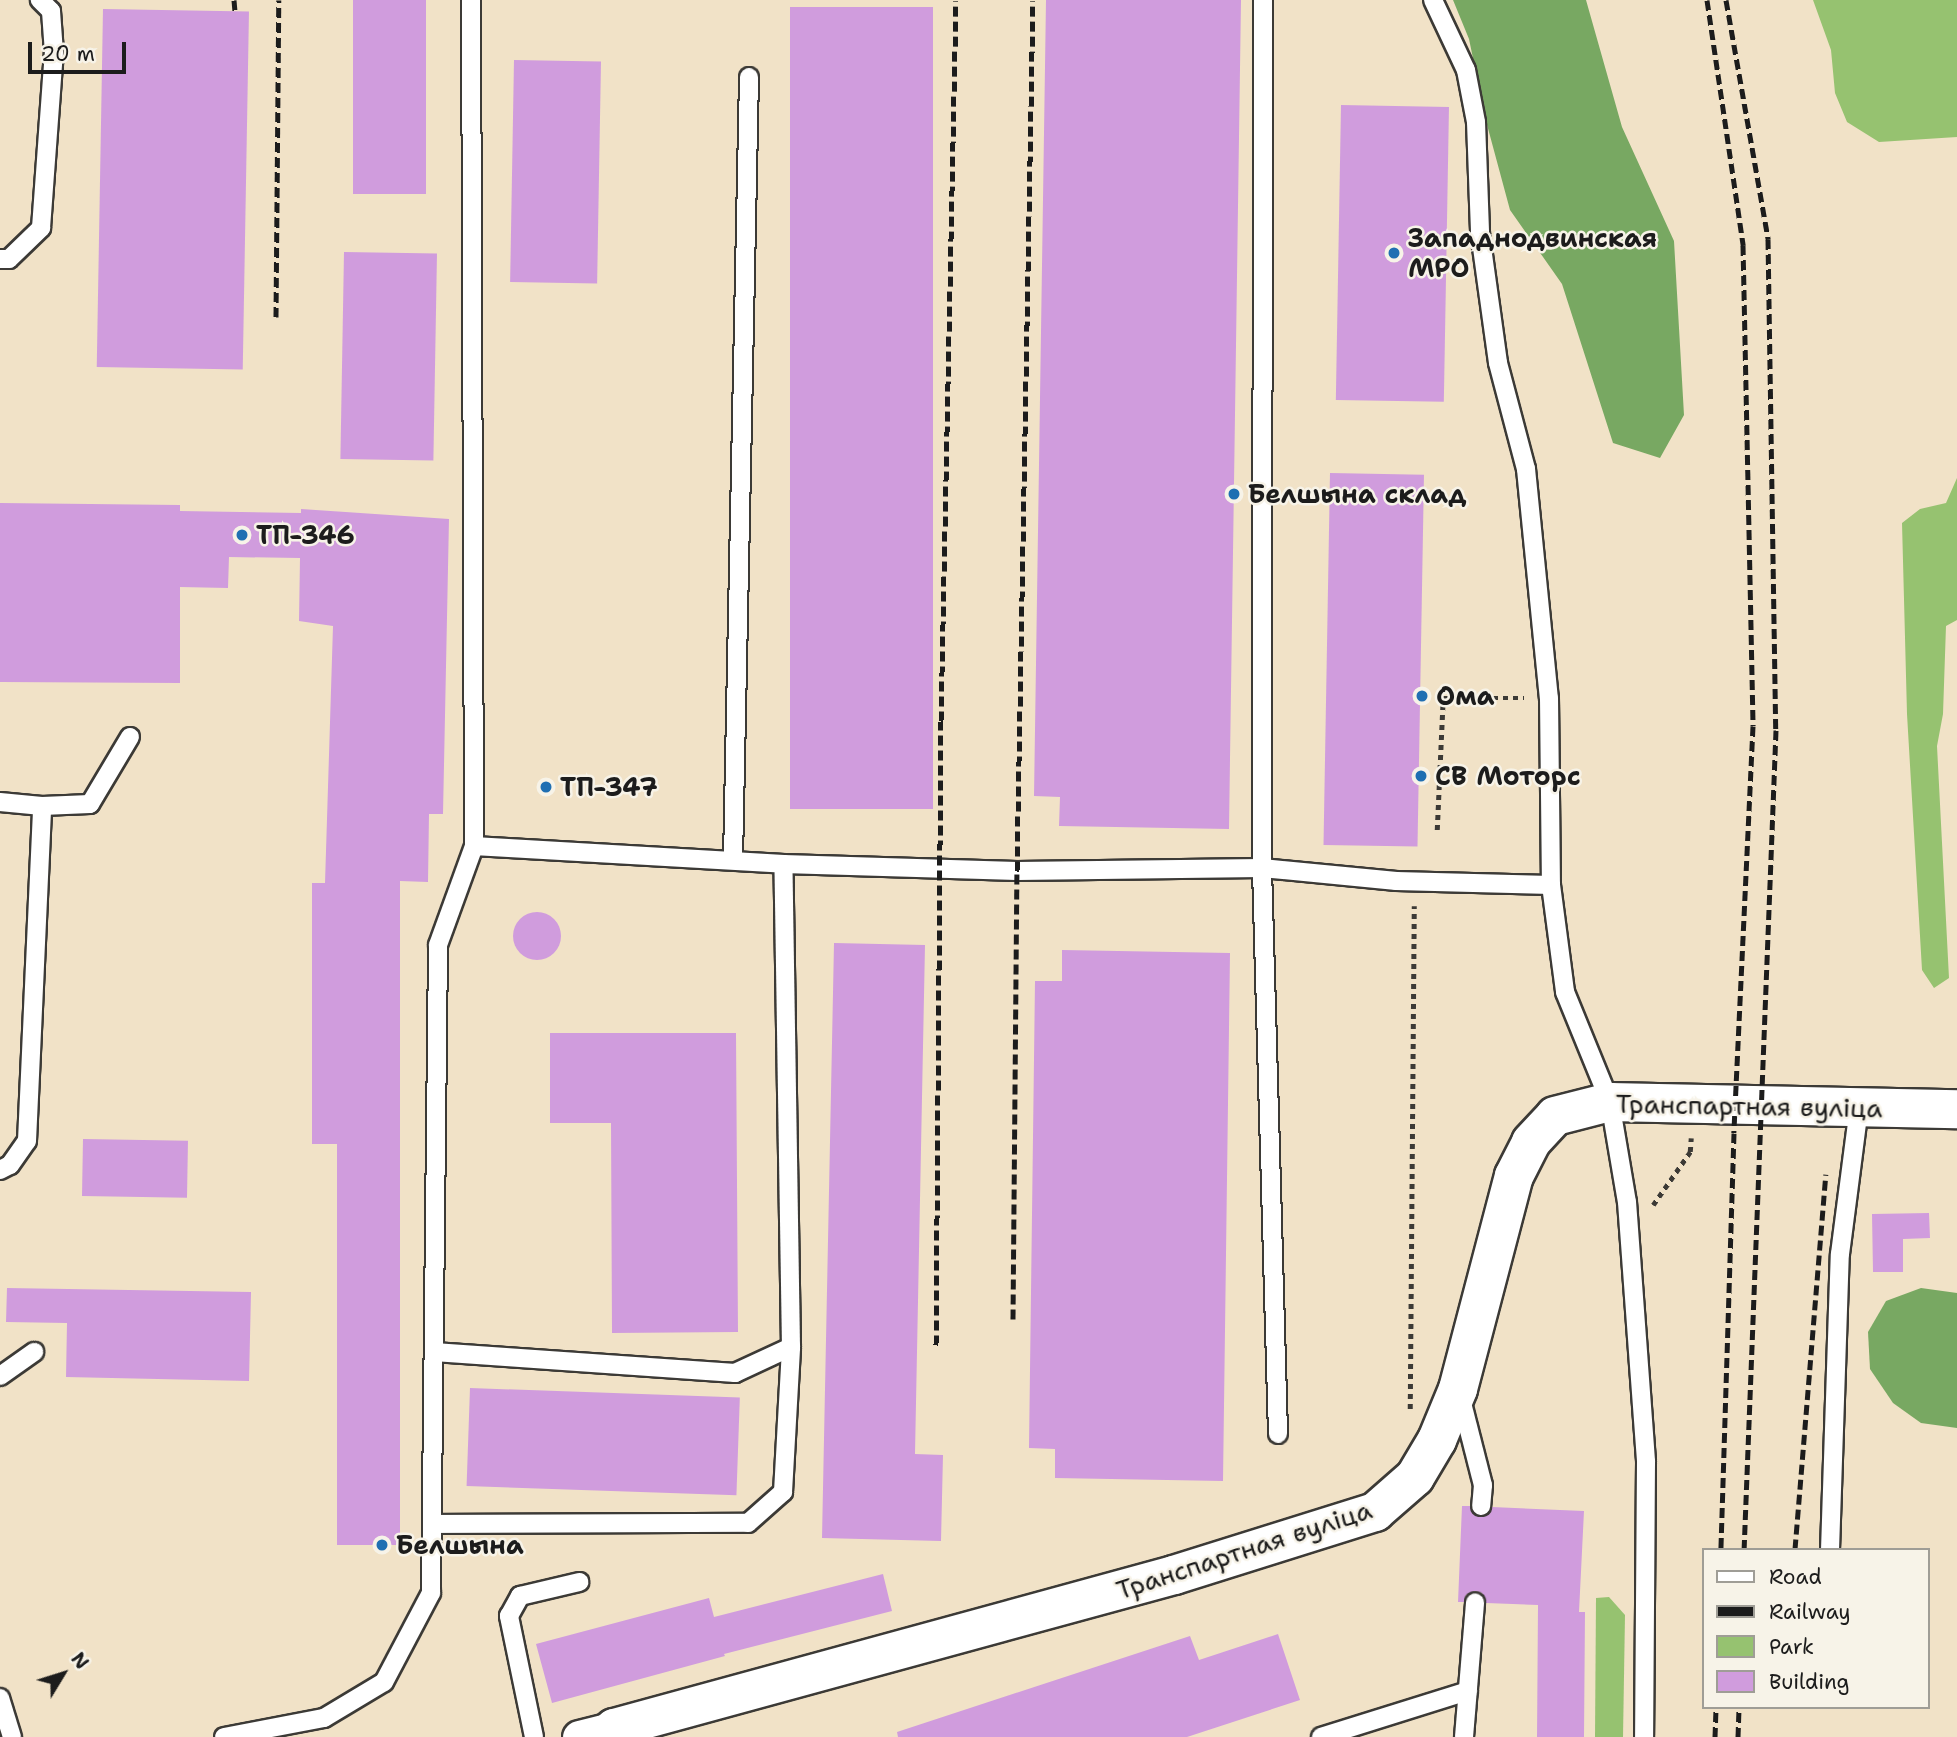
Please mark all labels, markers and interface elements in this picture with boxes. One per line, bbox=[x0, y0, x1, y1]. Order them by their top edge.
scale bar bbox=[32, 28, 130, 72]
text: 20 m bbox=[41, 40, 95, 68]
place label: Западнодвинская МРО bbox=[1408, 222, 1657, 284]
marker: Западнодвинская МРО bbox=[1386, 245, 1402, 261]
place label: Белшына склад bbox=[1248, 478, 1466, 510]
marker: Белшына склад bbox=[1226, 486, 1242, 502]
place label: ТП-346 bbox=[256, 519, 355, 551]
marker: ТП-346 bbox=[234, 527, 250, 543]
place label: Ома bbox=[1436, 680, 1495, 712]
marker: Ома bbox=[1414, 688, 1430, 704]
place label: СВ Моторс bbox=[1435, 760, 1581, 792]
marker: СВ Моторс bbox=[1413, 768, 1429, 784]
place label: ТП-347 bbox=[560, 771, 658, 803]
marker: ТП-347 bbox=[538, 779, 554, 795]
street label: Транспартная вуліца bbox=[1615, 1088, 1883, 1124]
street label: Транспартная вуліца bbox=[1112, 1494, 1376, 1606]
place label: Белшына bbox=[396, 1529, 524, 1561]
marker: Белшына bbox=[374, 1537, 390, 1553]
legend bbox=[1702, 1548, 1929, 1709]
text: Road bbox=[1769, 1563, 1822, 1591]
text: Railway bbox=[1769, 1598, 1851, 1626]
text: Park bbox=[1769, 1633, 1814, 1661]
north arrow bbox=[28, 1639, 98, 1709]
text: N bbox=[65, 1647, 94, 1674]
text: Building bbox=[1769, 1668, 1849, 1696]

